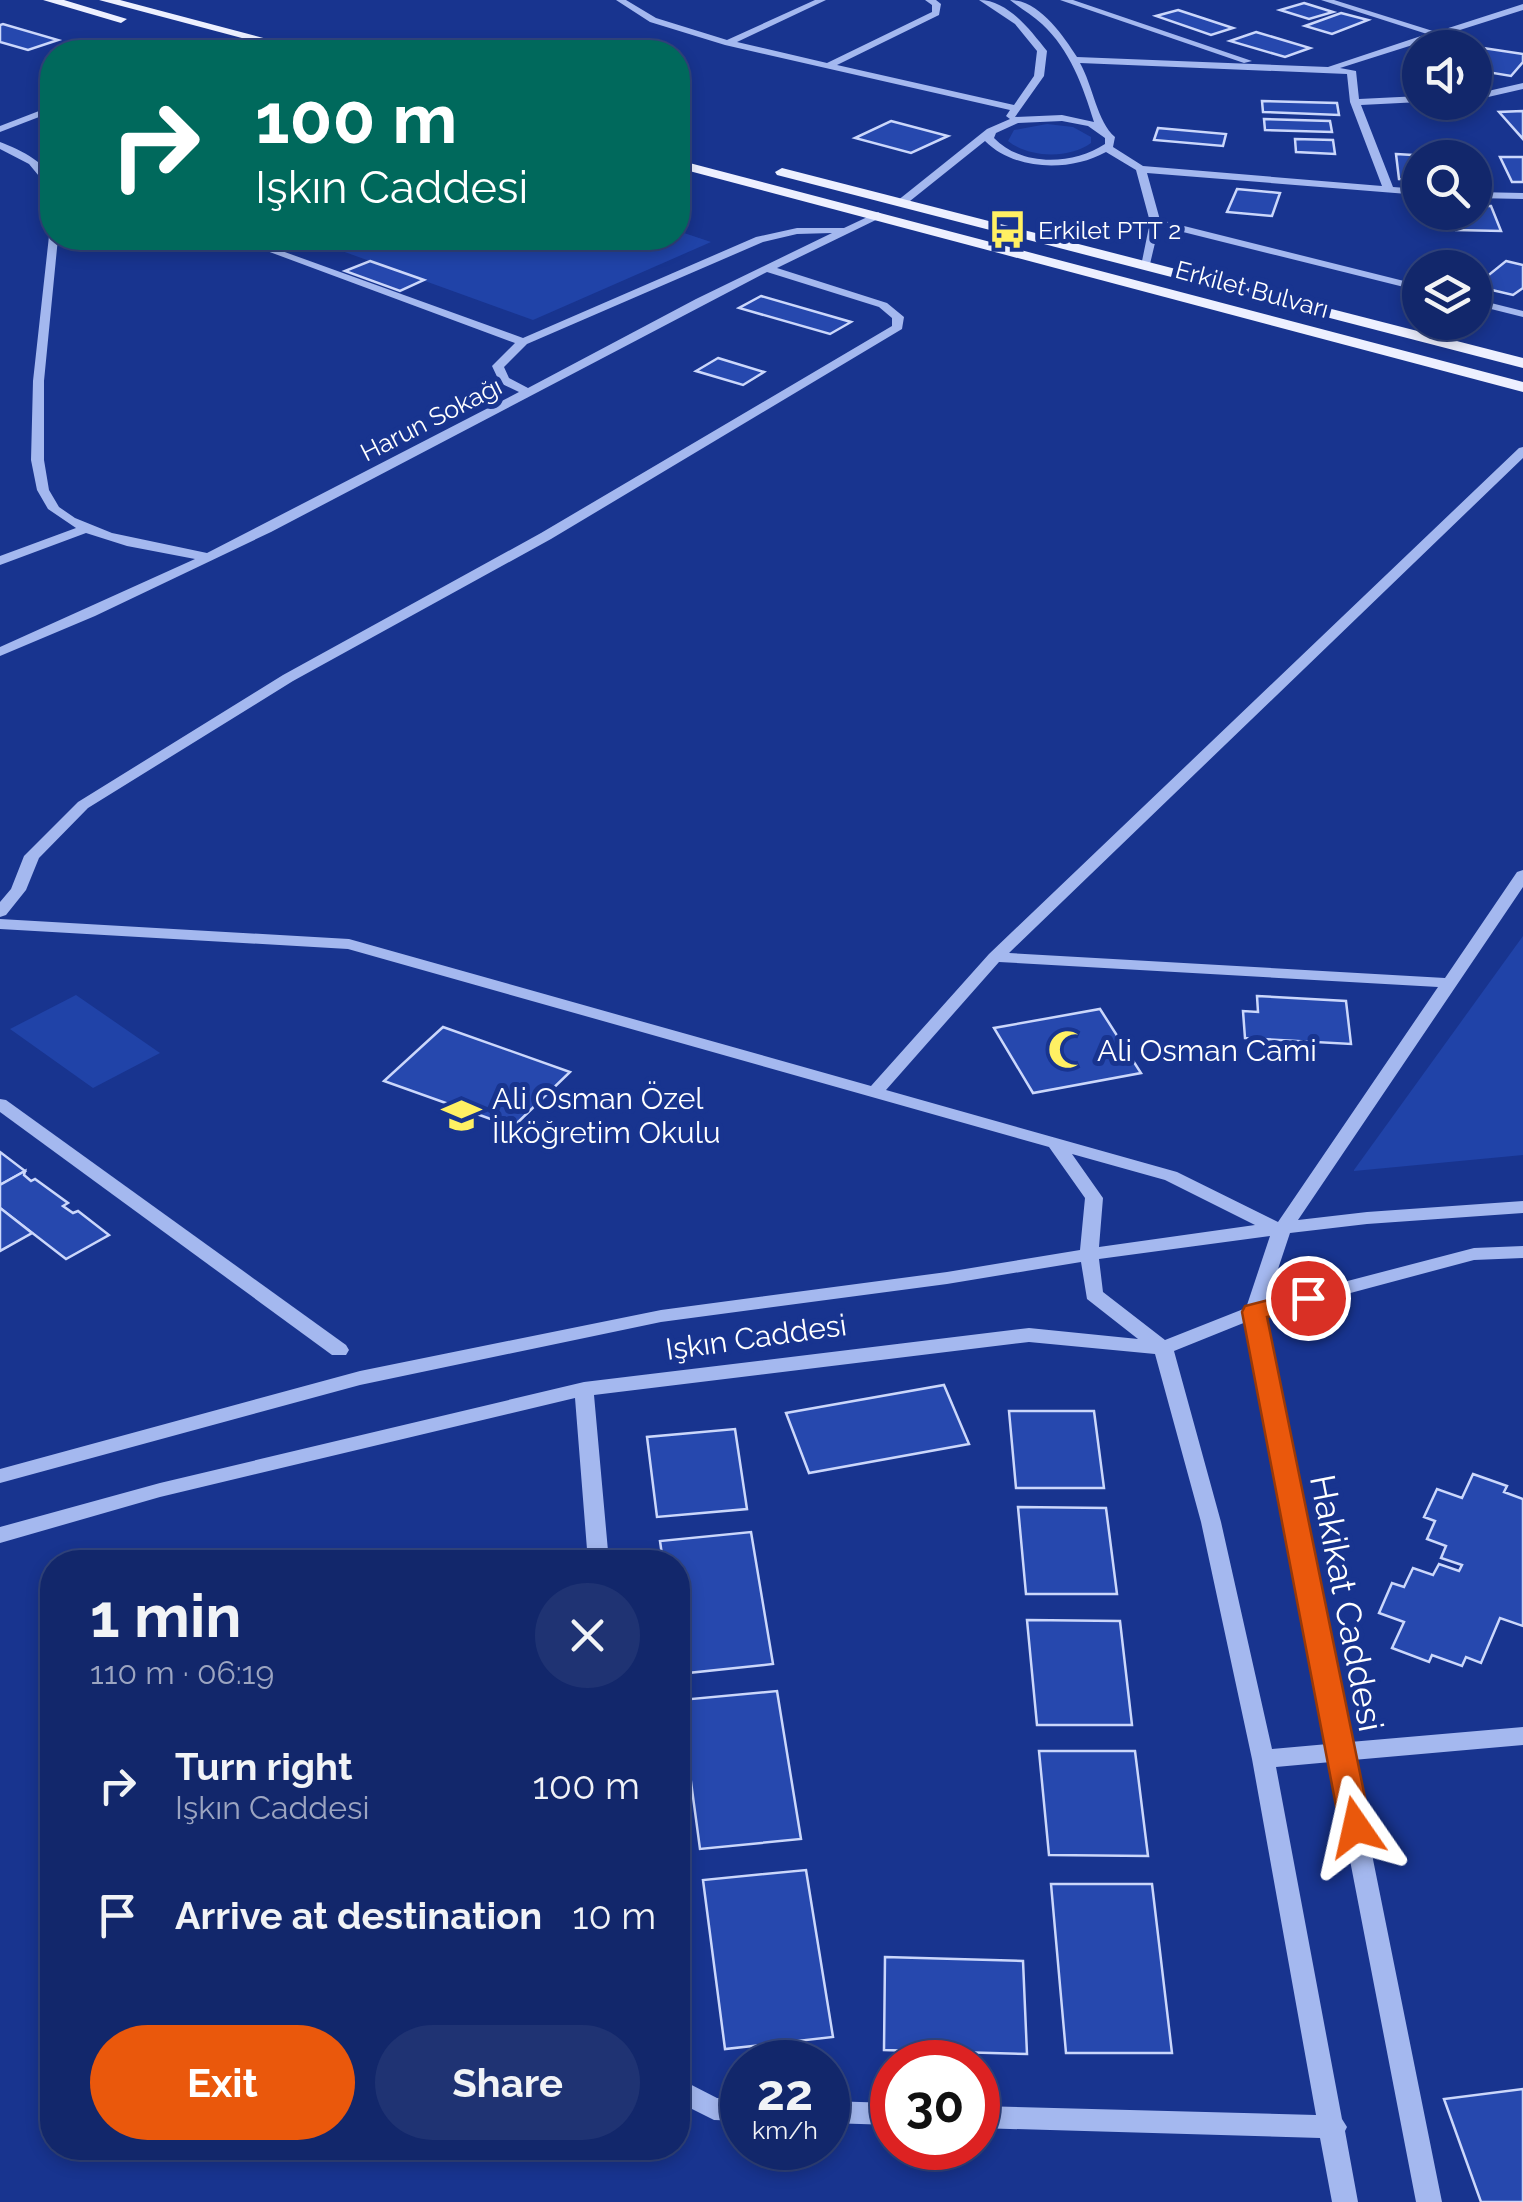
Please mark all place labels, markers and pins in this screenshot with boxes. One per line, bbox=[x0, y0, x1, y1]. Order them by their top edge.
bus stop icon: Erkilet PTT 2 bbox=[987, 209, 1029, 251]
place label: Erkilet PTT 2 bbox=[1038, 215, 1181, 245]
mosque icon: Ali Osman Cami bbox=[1046, 1029, 1088, 1071]
place label: Ali Osman Cami bbox=[1097, 1033, 1317, 1068]
place label: Ali Osman Özel İlköğretim Okulu bbox=[492, 1081, 721, 1150]
school or university icon: Ali Osman Özel İlköğretim Okulu bbox=[441, 1094, 483, 1136]
pin bbox=[1266, 1256, 1351, 1341]

